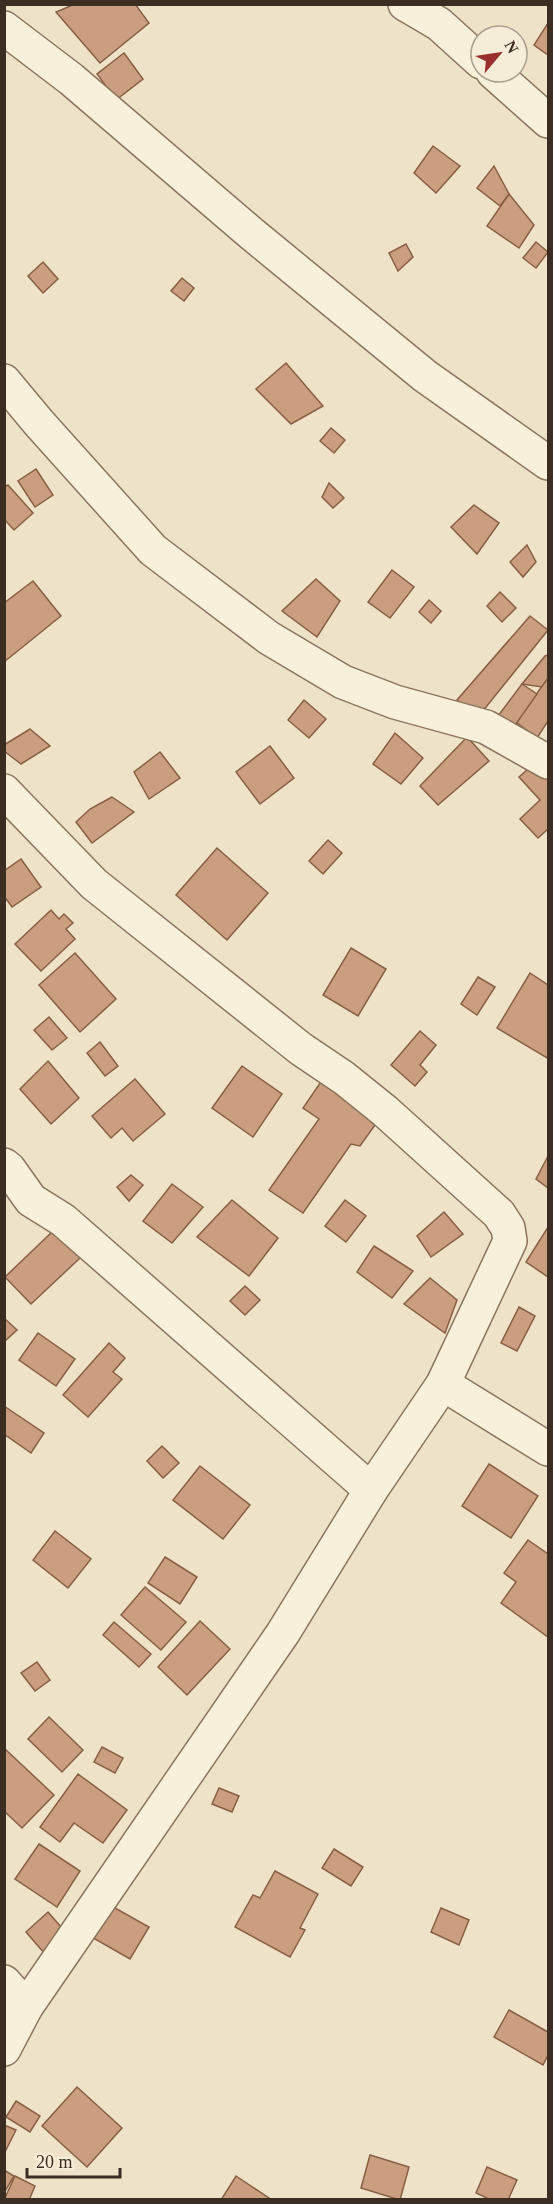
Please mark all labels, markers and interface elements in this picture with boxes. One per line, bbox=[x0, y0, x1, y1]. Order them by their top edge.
north arrow bbox=[469, 24, 529, 84]
text: N bbox=[501, 38, 522, 57]
scale bar bbox=[27, 2141, 120, 2179]
text: 20 m bbox=[36, 2152, 73, 2172]

